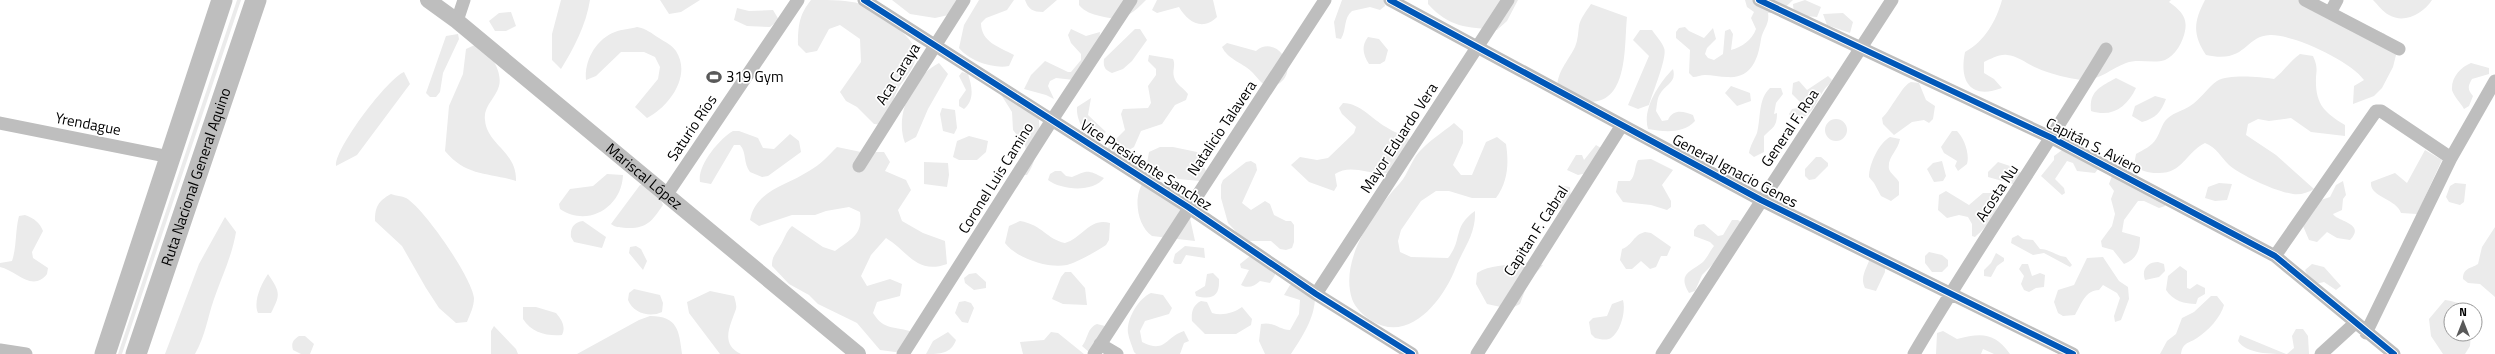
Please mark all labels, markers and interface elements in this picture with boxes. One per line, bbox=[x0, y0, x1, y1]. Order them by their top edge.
street label: Aca Caraya bbox=[870, 38, 926, 109]
place label: 319 Gym bbox=[726, 65, 783, 88]
sports icon: 319 Gym bbox=[705, 68, 723, 86]
street label: Natalicio Talavera bbox=[1181, 75, 1262, 180]
street label: Mayor Eduardo Vera bbox=[1354, 77, 1443, 198]
street label: Ruta Nacional General Aquino bbox=[155, 84, 236, 269]
street label: General F. Roa bbox=[1755, 84, 1824, 171]
street label: Saturio Ríos bbox=[661, 90, 722, 166]
street label: Yrendague bbox=[53, 106, 123, 141]
street label: Capitán S. Aviero bbox=[2042, 111, 2146, 180]
street label: Vice Presidente Sanchez bbox=[1076, 113, 1217, 216]
street label: Coronel Luis Camino bbox=[952, 118, 1039, 238]
street label: General Ignacio Genes bbox=[1668, 128, 1802, 213]
street label: Mariscal López bbox=[601, 137, 688, 215]
street label: Acosta Nu bbox=[1969, 159, 2024, 226]
street label: Capitan F. Cabral bbox=[1498, 181, 1574, 281]
north arrow bbox=[2443, 302, 2483, 342]
text: N bbox=[2459, 304, 2467, 320]

